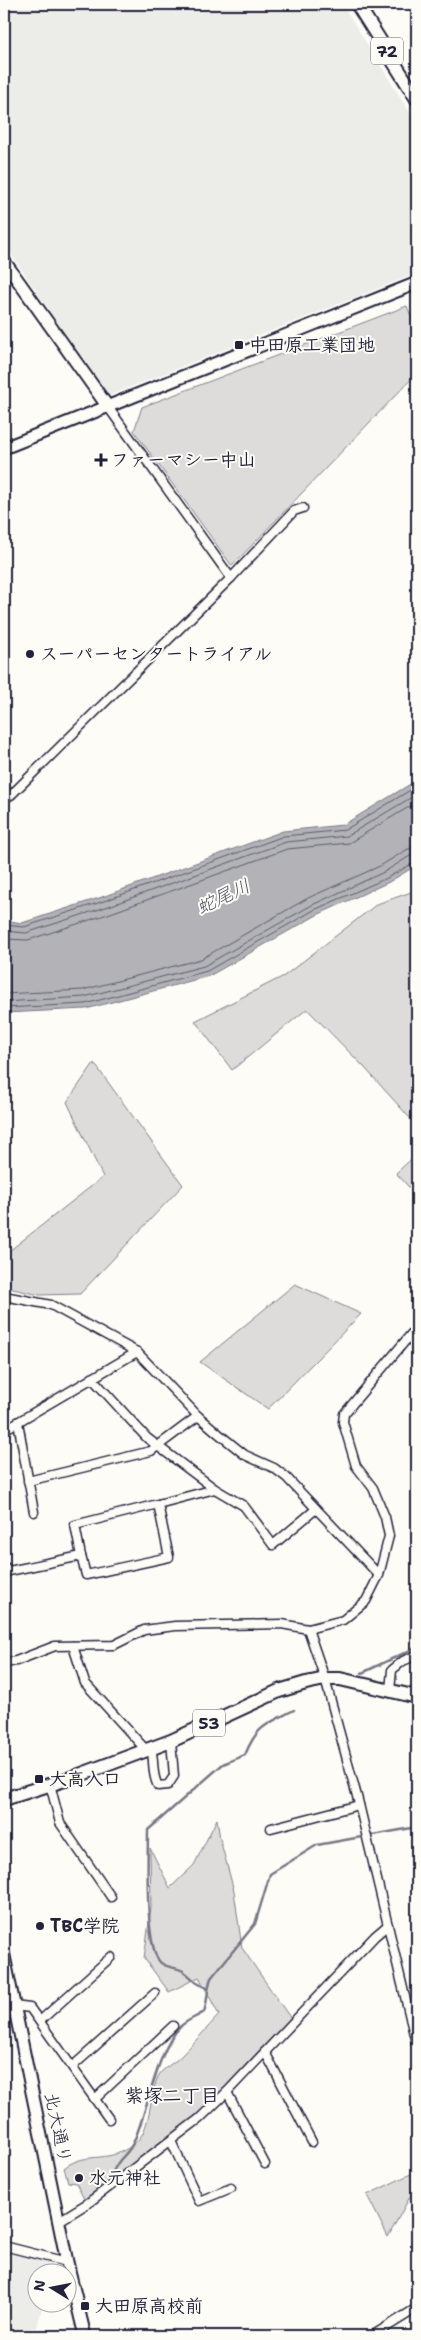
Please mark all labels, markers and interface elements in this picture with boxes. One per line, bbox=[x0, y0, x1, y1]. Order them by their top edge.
road number: 72 bbox=[371, 37, 403, 64]
place label: 中田原工業団地 bbox=[249, 333, 375, 357]
marker: 中田原工業団地 bbox=[233, 339, 245, 351]
place label: ファーマシー中山 bbox=[111, 448, 256, 472]
marker: ファーマシー中山 bbox=[95, 454, 107, 466]
place label: スーパーセンタートライアル bbox=[40, 642, 272, 666]
marker: スーパーセンタートライアル bbox=[24, 648, 36, 660]
water label: 蛇尾川 bbox=[192, 873, 254, 920]
road number: 53 bbox=[193, 1710, 225, 1736]
place label: 大高入口 bbox=[49, 1767, 121, 1791]
marker: 大高入口 bbox=[33, 1773, 45, 1785]
place label: TBC学院 bbox=[50, 1914, 119, 1938]
marker: TBC学院 bbox=[34, 1920, 46, 1932]
district label: 紫塚二丁目 bbox=[124, 2083, 220, 2108]
street label: 北大通り bbox=[39, 2090, 77, 2166]
place label: 水元神社 bbox=[89, 2166, 161, 2190]
marker: 水元神社 bbox=[73, 2172, 85, 2184]
north arrow bbox=[28, 2262, 78, 2312]
text: N bbox=[29, 2279, 49, 2293]
place label: 大田原高校前 bbox=[95, 2294, 203, 2318]
marker: 大田原高校前 bbox=[79, 2300, 91, 2312]

